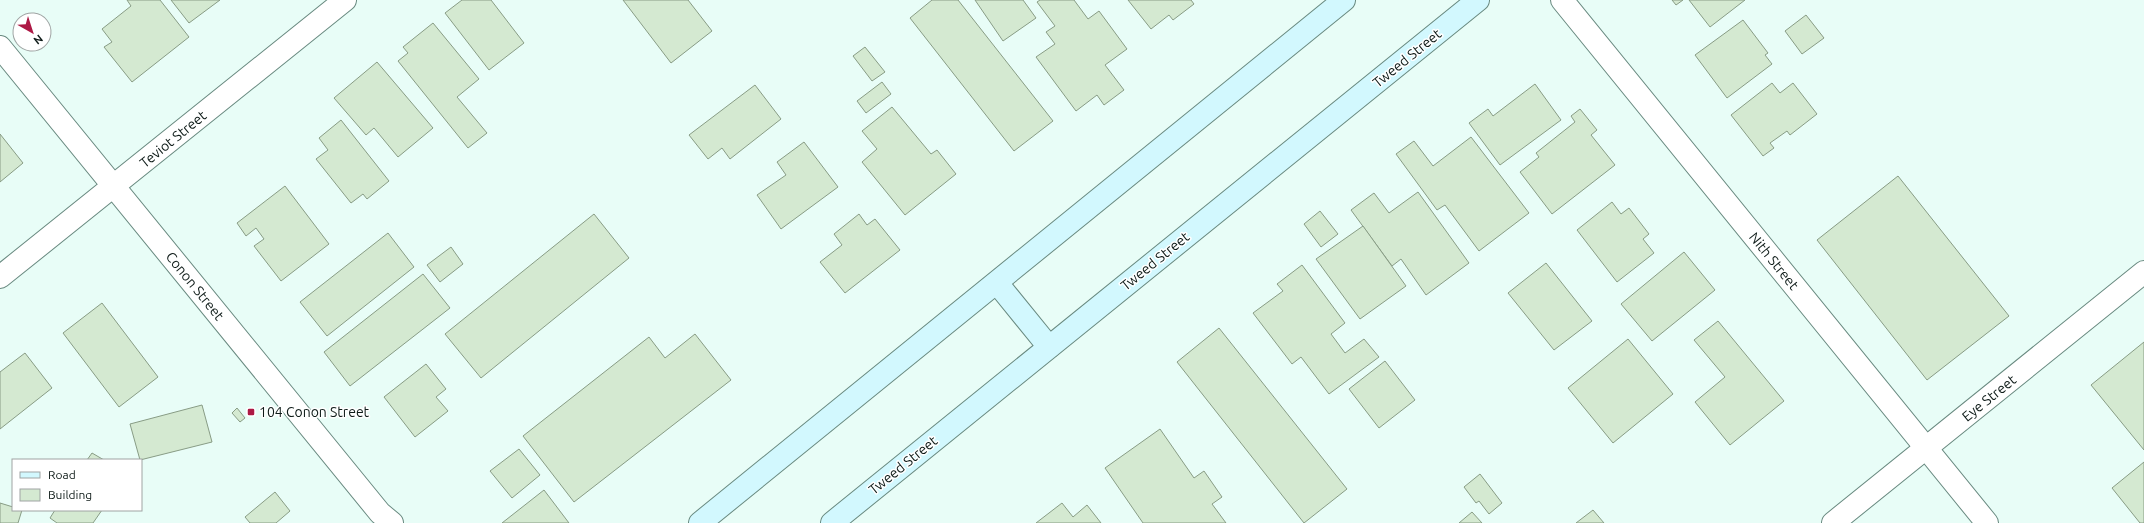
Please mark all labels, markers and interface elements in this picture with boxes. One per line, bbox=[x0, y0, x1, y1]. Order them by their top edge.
north arrow bbox=[12, 12, 52, 52]
street label: Tweed Street bbox=[1369, 25, 1445, 91]
text: N bbox=[31, 33, 45, 47]
street label: Teviot Street bbox=[136, 107, 210, 171]
street label: Tweed Street bbox=[1117, 228, 1193, 294]
street label: Nith Street bbox=[1746, 229, 1802, 293]
street label: Conon Street bbox=[163, 249, 228, 324]
street label: Eye Street bbox=[1959, 371, 2019, 424]
place label: 104 Conon Street bbox=[259, 404, 370, 420]
marker: 104 Conon Street bbox=[246, 407, 256, 417]
street label: Tweed Street bbox=[865, 432, 941, 498]
legend bbox=[12, 459, 142, 511]
text: Road bbox=[48, 468, 76, 481]
text: Building bbox=[48, 488, 92, 501]

